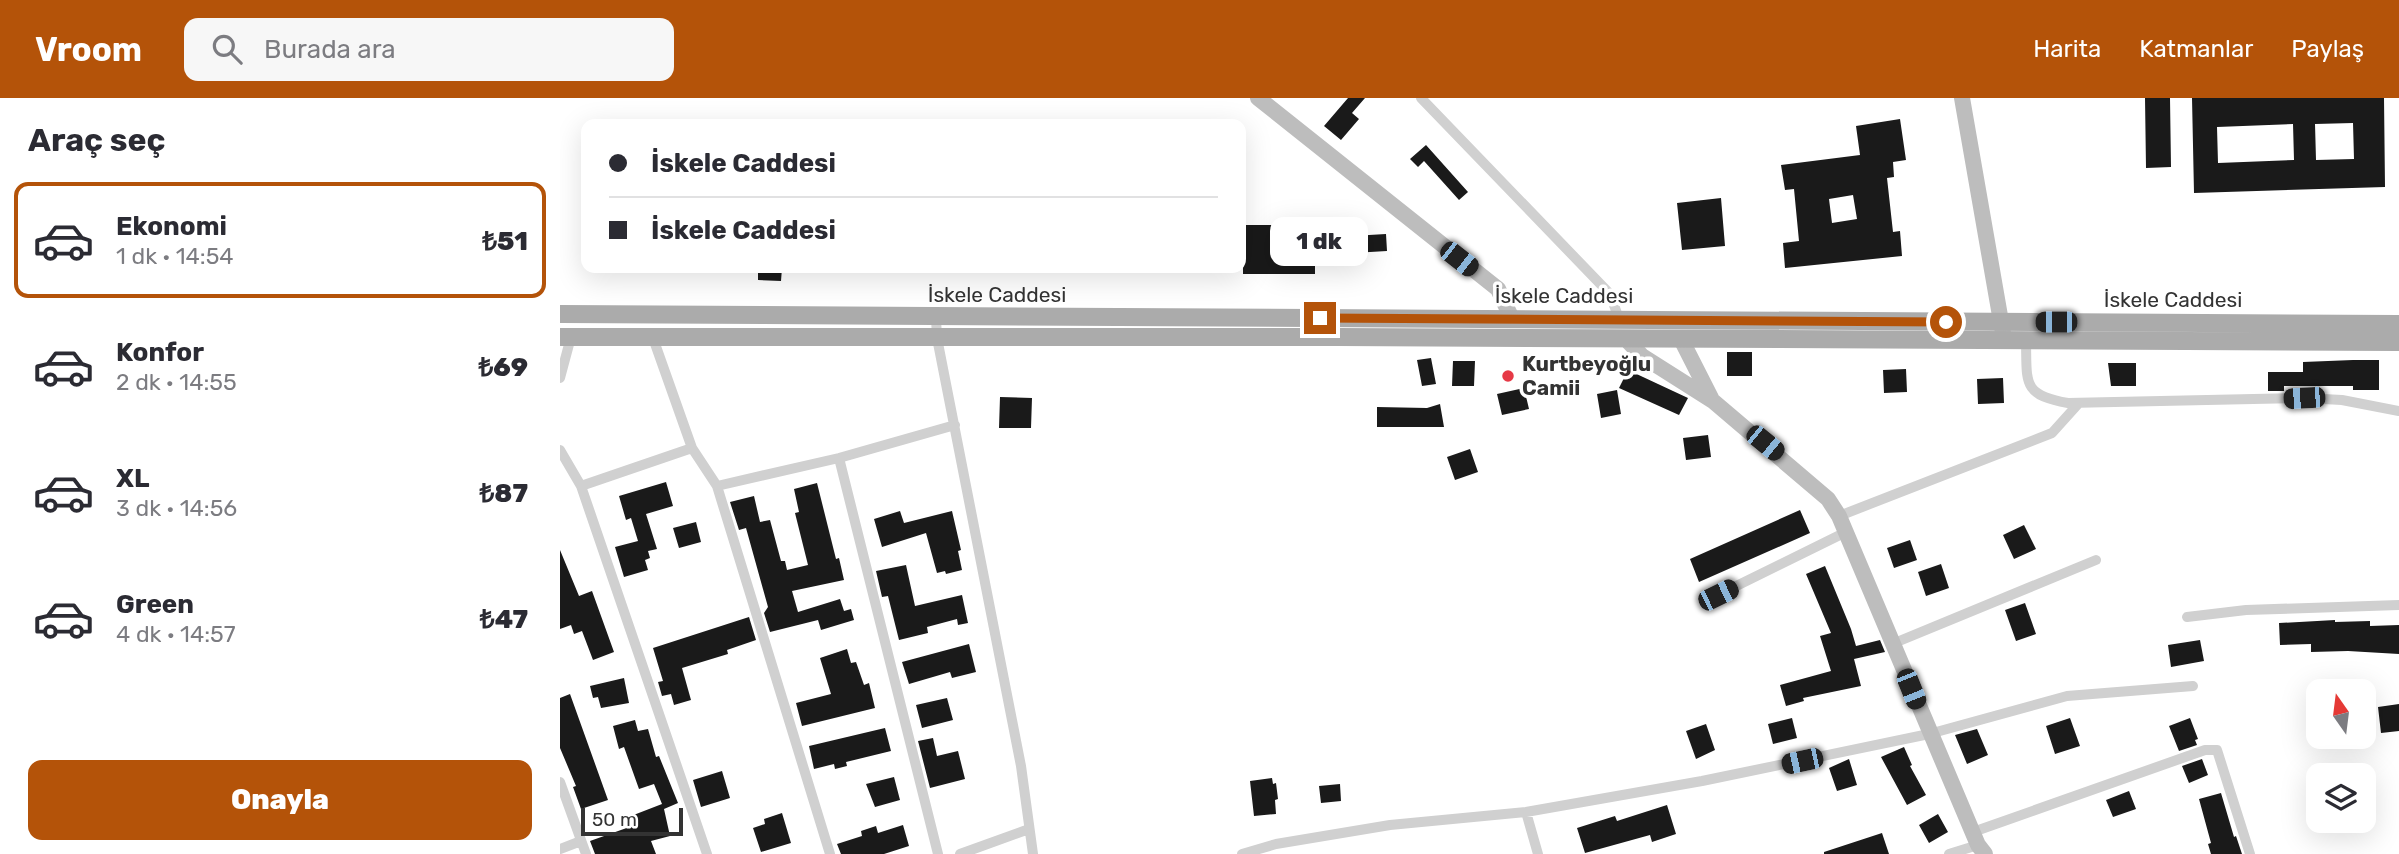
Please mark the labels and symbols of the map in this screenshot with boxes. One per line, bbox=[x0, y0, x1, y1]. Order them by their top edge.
callout: 1 dk bbox=[1271, 216, 1369, 266]
car bbox=[1436, 238, 1483, 280]
street label: İskele Caddesi bbox=[928, 282, 1066, 307]
street label: İskele Caddesi bbox=[1495, 283, 1633, 308]
street label: İskele Caddesi bbox=[2104, 287, 2242, 312]
route end bbox=[1304, 302, 1336, 334]
route start bbox=[1930, 306, 1962, 338]
car bbox=[2036, 312, 2078, 333]
place label: Kurtbeyoğlu Camii bbox=[1522, 351, 1651, 400]
marker: Kurtbeyoğlu Camii bbox=[1500, 368, 1516, 384]
car bbox=[2283, 386, 2326, 410]
car bbox=[1743, 422, 1788, 464]
car bbox=[1695, 576, 1742, 614]
car bbox=[1894, 666, 1929, 712]
north arrow bbox=[2306, 679, 2376, 749]
car bbox=[1780, 746, 1825, 776]
scale bar bbox=[581, 805, 682, 837]

